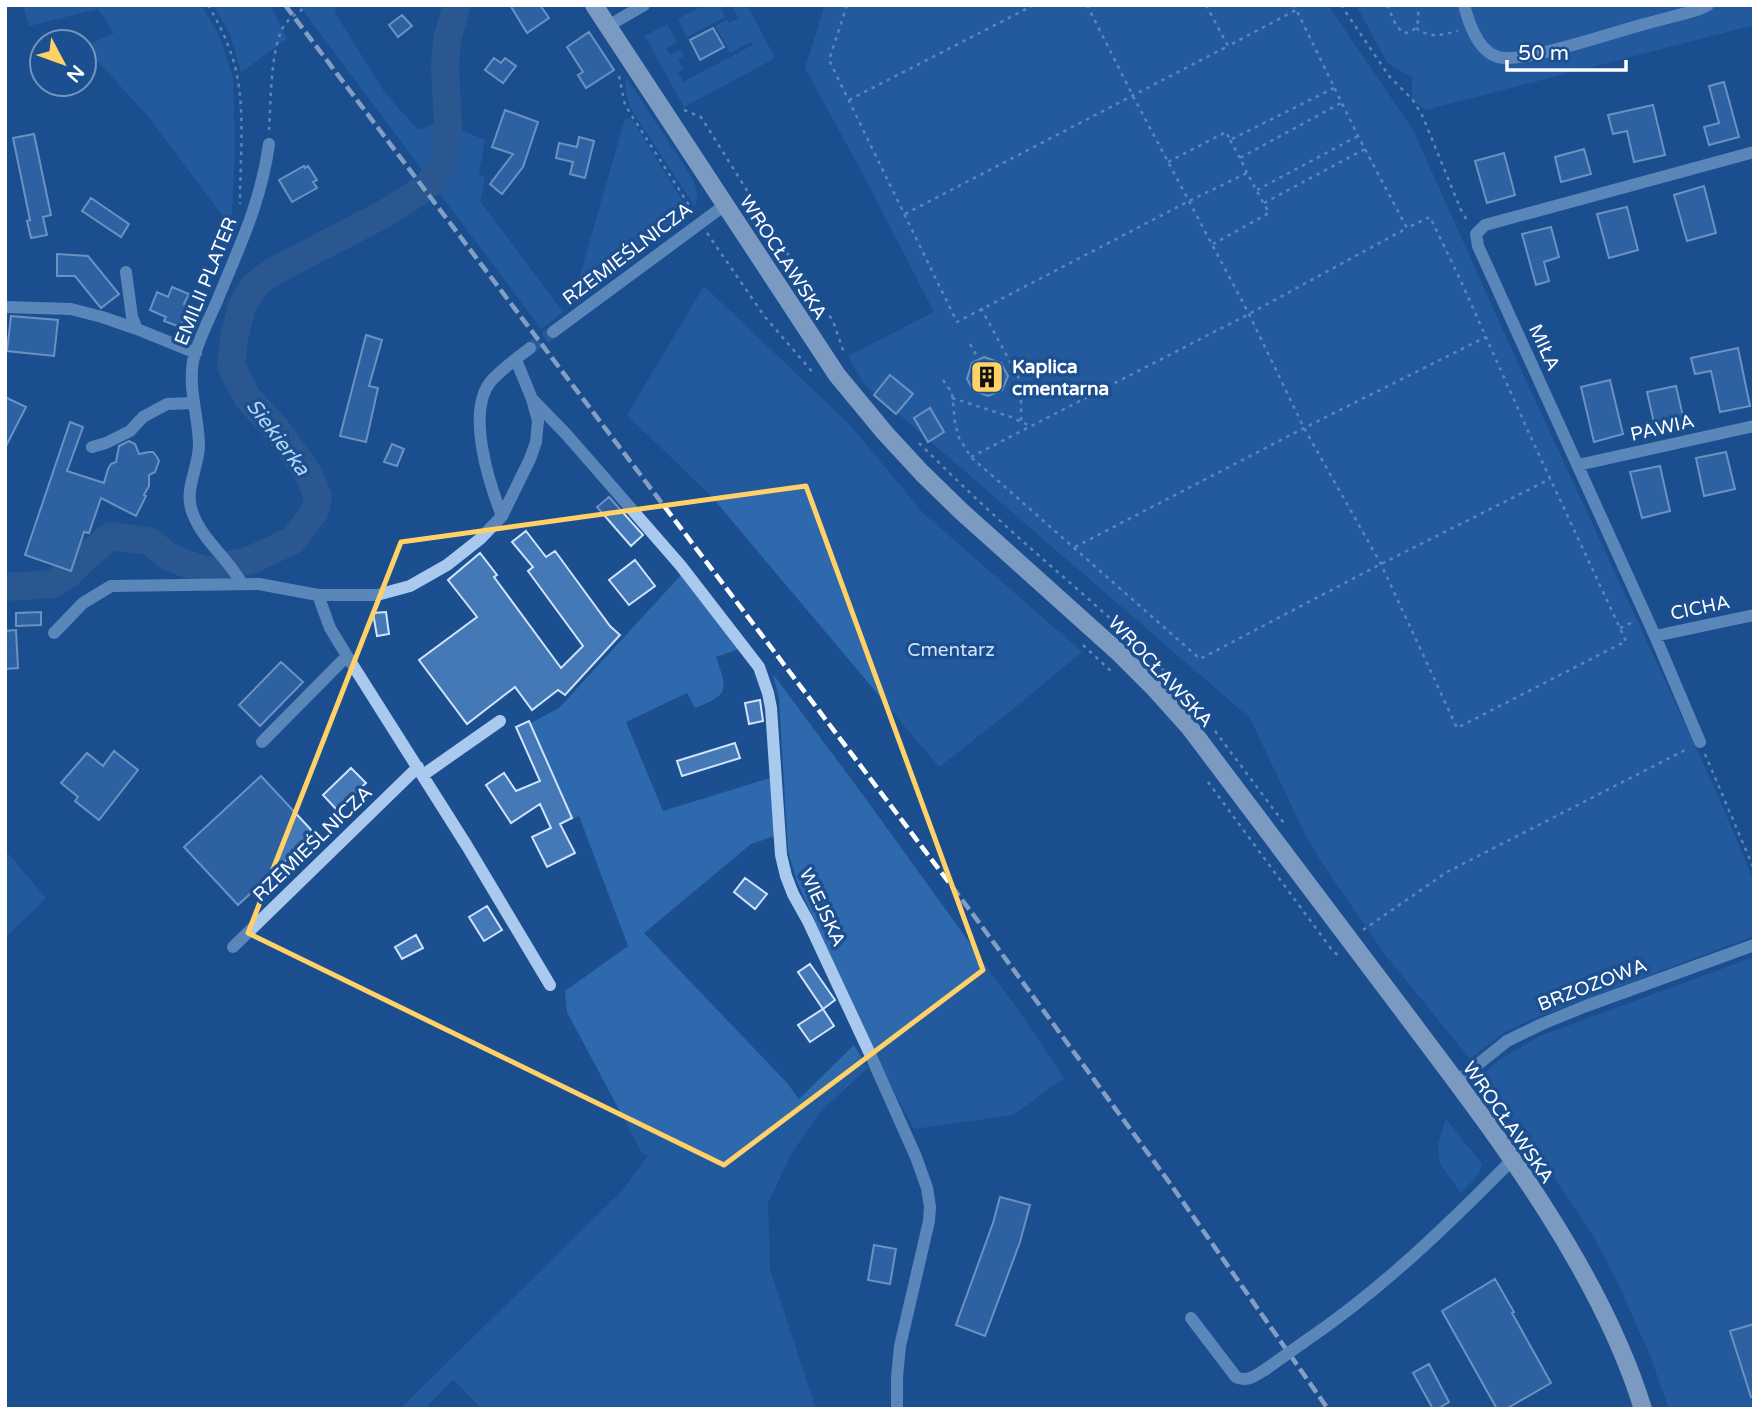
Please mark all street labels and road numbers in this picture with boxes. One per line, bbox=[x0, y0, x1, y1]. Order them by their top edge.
street label: WROCŁAWSKA bbox=[735, 191, 832, 324]
street label: RZEMIEŚLNICZA bbox=[558, 197, 697, 310]
street label: EMILII PLATER bbox=[170, 214, 242, 349]
street label: MIŁA bbox=[1524, 321, 1564, 374]
street label: PAWIA bbox=[1628, 410, 1696, 446]
street label: CICHA bbox=[1668, 591, 1732, 625]
street label: WROCŁAWSKA bbox=[1103, 612, 1217, 732]
street label: RZEMIEŚLNICZA bbox=[248, 781, 377, 906]
street label: WIEJSKA bbox=[794, 865, 850, 950]
street label: BRZOZOWA bbox=[1535, 954, 1650, 1016]
street label: WROCŁAWSKA bbox=[1458, 1057, 1558, 1188]

